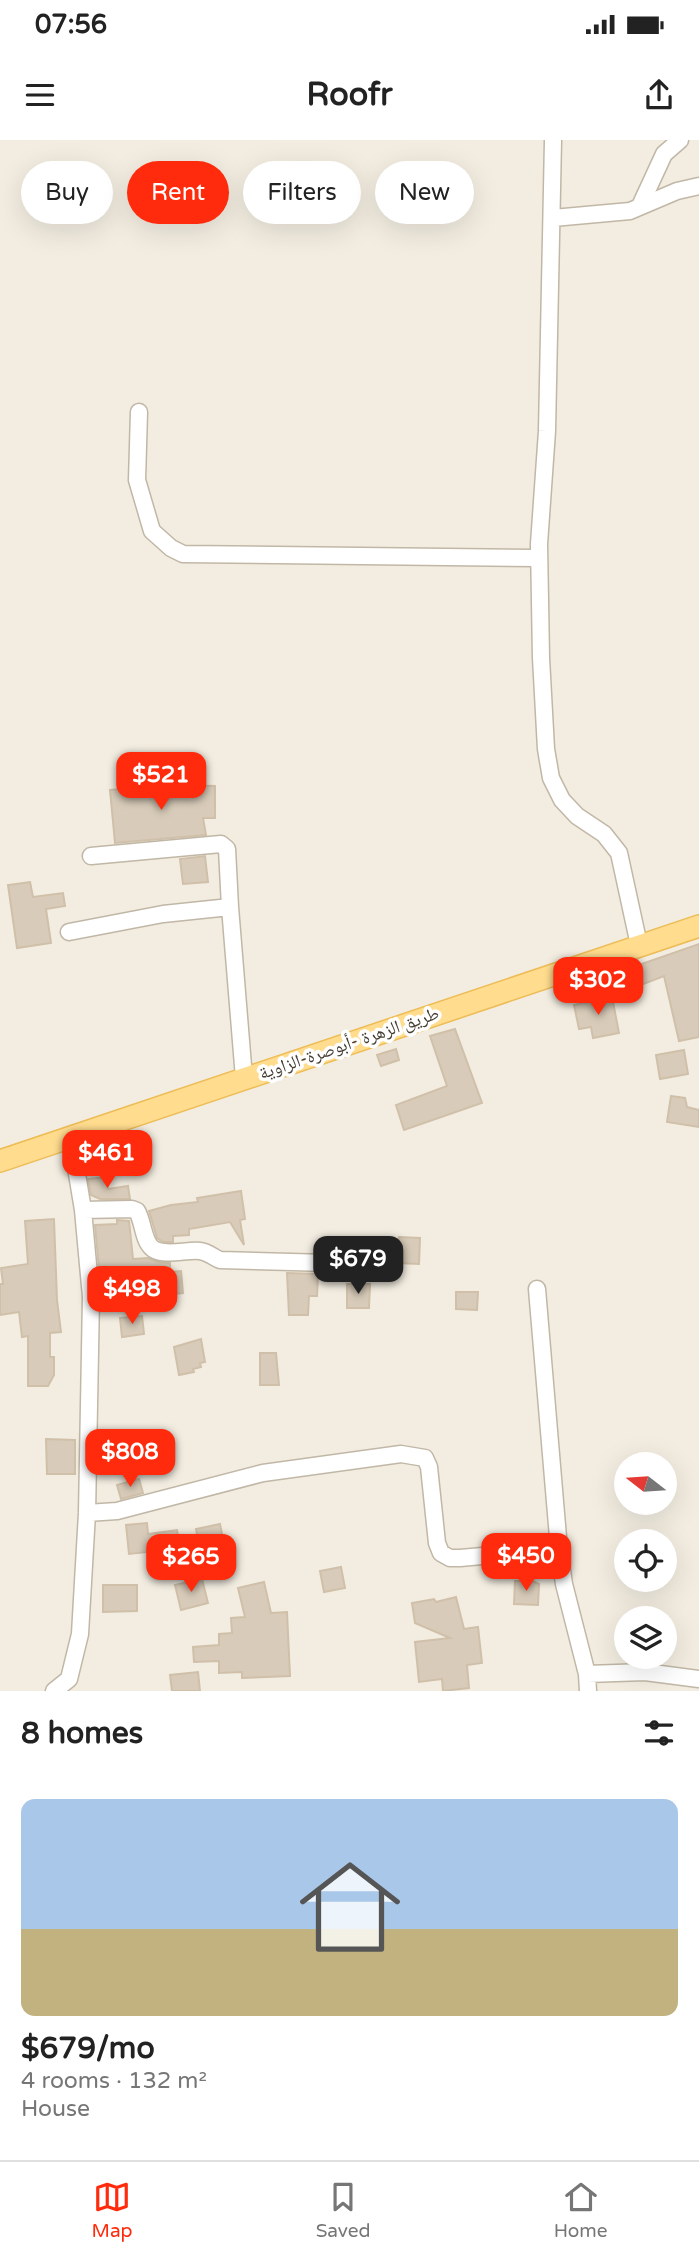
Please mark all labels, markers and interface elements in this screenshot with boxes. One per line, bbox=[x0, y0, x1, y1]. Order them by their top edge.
text: 07:56 bbox=[35, 9, 107, 40]
icon: menu bbox=[21, 76, 59, 114]
text: Roofr bbox=[306, 76, 393, 114]
icon: share bbox=[640, 76, 678, 114]
chip: Buy bbox=[21, 161, 113, 224]
chip: Rent bbox=[127, 161, 229, 224]
chip: Filters bbox=[243, 161, 361, 224]
chip: New bbox=[375, 161, 474, 224]
pin: $521 bbox=[120, 752, 202, 812]
text: $521 bbox=[132, 761, 190, 789]
pin: $302 bbox=[557, 958, 639, 1017]
text: $302 bbox=[569, 966, 627, 994]
street label: طريق الزهرة -أبوصرة-الزاوية bbox=[256, 1002, 442, 1084]
pin: $461 bbox=[66, 1130, 148, 1190]
text: $461 bbox=[78, 1139, 136, 1167]
pin: $679 bbox=[317, 1236, 399, 1296]
text: $679 bbox=[329, 1245, 387, 1273]
pin: $498 bbox=[91, 1266, 173, 1326]
text: $498 bbox=[103, 1275, 161, 1303]
pin: $808 bbox=[89, 1430, 171, 1489]
text: $808 bbox=[101, 1438, 159, 1466]
north arrow bbox=[614, 1452, 677, 1516]
map controls bbox=[614, 1452, 677, 1669]
button: locate bbox=[614, 1529, 677, 1592]
pin: $265 bbox=[150, 1534, 232, 1594]
pin: $450 bbox=[485, 1534, 567, 1593]
text: $450 bbox=[497, 1542, 555, 1570]
text: $265 bbox=[162, 1543, 220, 1571]
button: layers bbox=[614, 1606, 677, 1669]
icon: filters bbox=[640, 1714, 678, 1752]
text: 8 homes bbox=[21, 1715, 143, 1752]
icon: home bbox=[287, 1844, 413, 1970]
text: $679/mo bbox=[21, 2030, 155, 2067]
text: 4 rooms · 132 m² bbox=[21, 2067, 207, 2095]
text: House bbox=[21, 2095, 90, 2123]
tab: Map bbox=[92, 2178, 133, 2242]
tab: Saved bbox=[316, 2178, 371, 2242]
tab: Home bbox=[554, 2178, 607, 2242]

